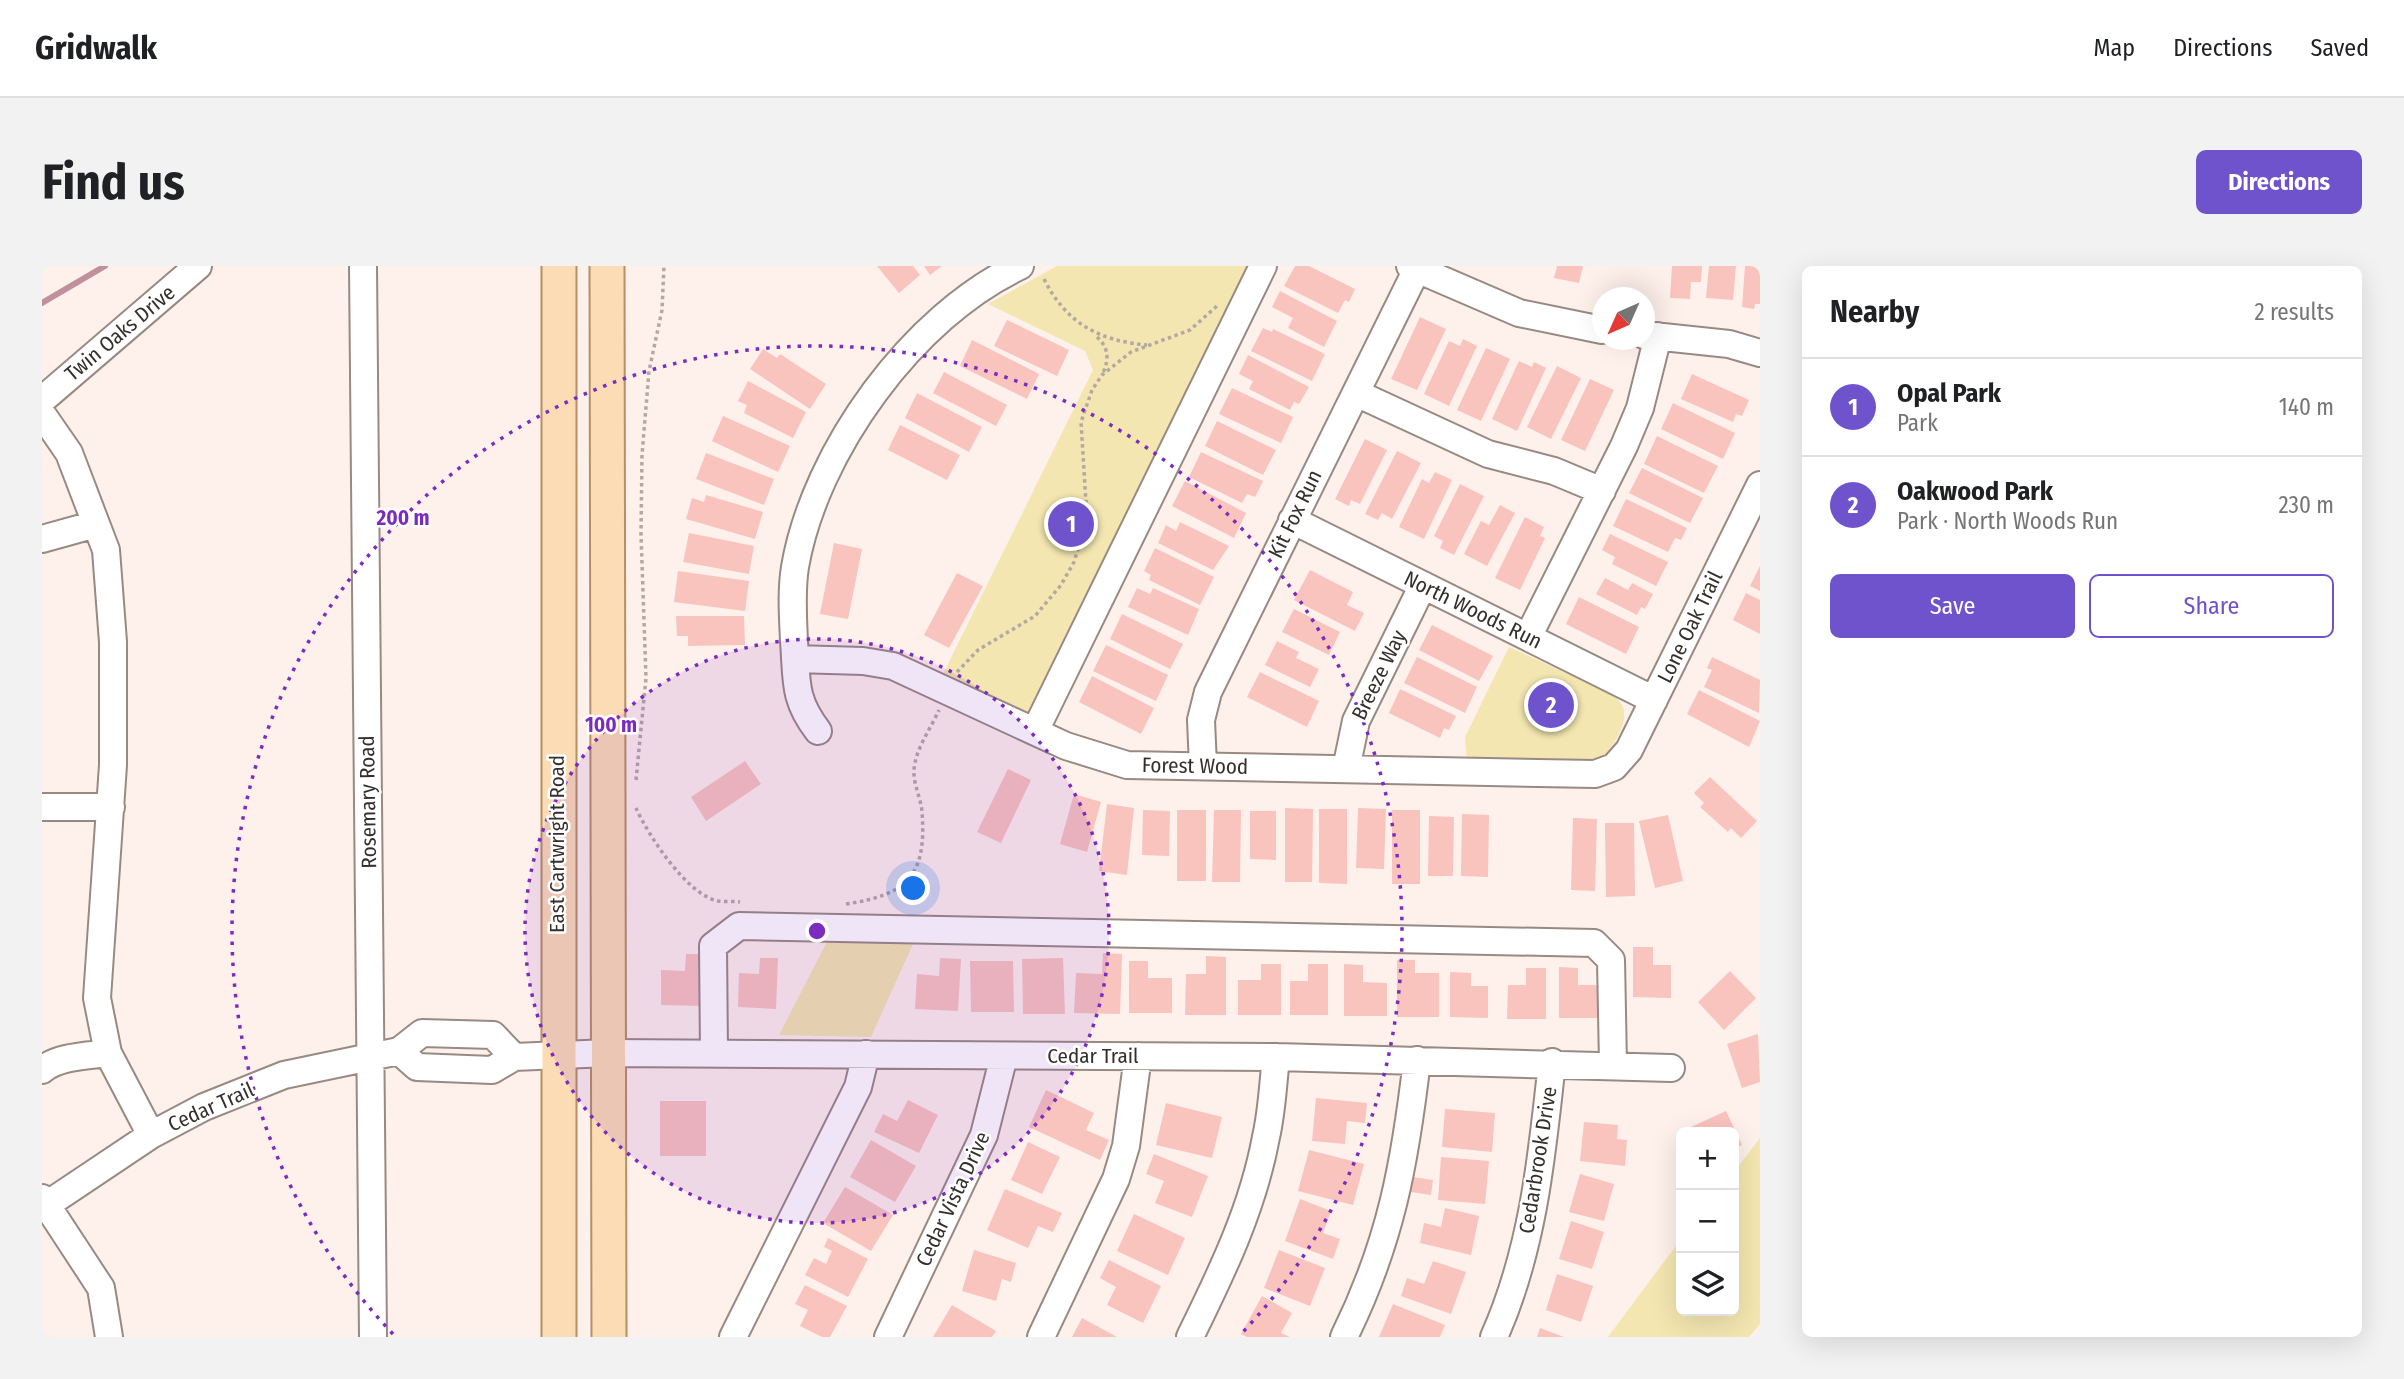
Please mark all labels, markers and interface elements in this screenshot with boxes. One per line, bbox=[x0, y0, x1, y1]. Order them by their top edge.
text: Gridwalk bbox=[35, 28, 157, 68]
text: Map bbox=[2094, 34, 2135, 62]
text: Directions bbox=[2173, 34, 2272, 62]
text: Saved bbox=[2310, 34, 2369, 62]
button: Directions bbox=[2196, 150, 2362, 214]
text: Find us bbox=[42, 153, 185, 212]
street label: Twin Oaks Drive bbox=[60, 280, 180, 386]
north arrow bbox=[1592, 287, 1655, 350]
text: Nearby bbox=[1830, 294, 1919, 330]
text: 2 results bbox=[2254, 298, 2334, 326]
text: Opal Park bbox=[1897, 378, 2001, 409]
text: 1 bbox=[1848, 393, 1858, 421]
text: 140 m bbox=[2279, 393, 2334, 421]
text: Park bbox=[1897, 409, 1938, 437]
street label: Kit Fox Run bbox=[1262, 466, 1328, 562]
text: Oakwood Park bbox=[1897, 476, 2053, 507]
text: 2 bbox=[1848, 491, 1858, 519]
text: 230 m bbox=[2278, 491, 2334, 519]
pin: 1 bbox=[1048, 498, 1094, 550]
text: 200 m bbox=[375, 505, 430, 531]
text: Park · North Woods Run bbox=[1897, 507, 2118, 535]
street label: North Woods Run bbox=[1400, 565, 1546, 655]
street label: Lone Oak Trail bbox=[1652, 566, 1728, 687]
button: Save bbox=[1830, 574, 2075, 638]
button: Share bbox=[2089, 574, 2334, 638]
street label: Breeze Way bbox=[1346, 625, 1412, 724]
pin: 2 bbox=[1528, 679, 1574, 731]
text: 100 m bbox=[585, 712, 637, 738]
street label: Rosemary Road bbox=[354, 735, 382, 869]
street label: Forest Wood bbox=[1142, 752, 1248, 780]
street label: East Cartwright Road bbox=[544, 755, 570, 933]
your location bbox=[896, 871, 930, 905]
centre of rings bbox=[805, 919, 829, 943]
street label: Cedar Trail bbox=[1047, 1043, 1139, 1069]
street label: Cedar Trail bbox=[164, 1076, 258, 1137]
street label: Cedarbrook Drive bbox=[1514, 1085, 1562, 1235]
street label: Cedar Vista Drive bbox=[910, 1127, 996, 1271]
map controls bbox=[1676, 1127, 1739, 1316]
button: + bbox=[1676, 1127, 1739, 1190]
button: − bbox=[1676, 1190, 1739, 1253]
button: layers bbox=[1676, 1253, 1739, 1316]

